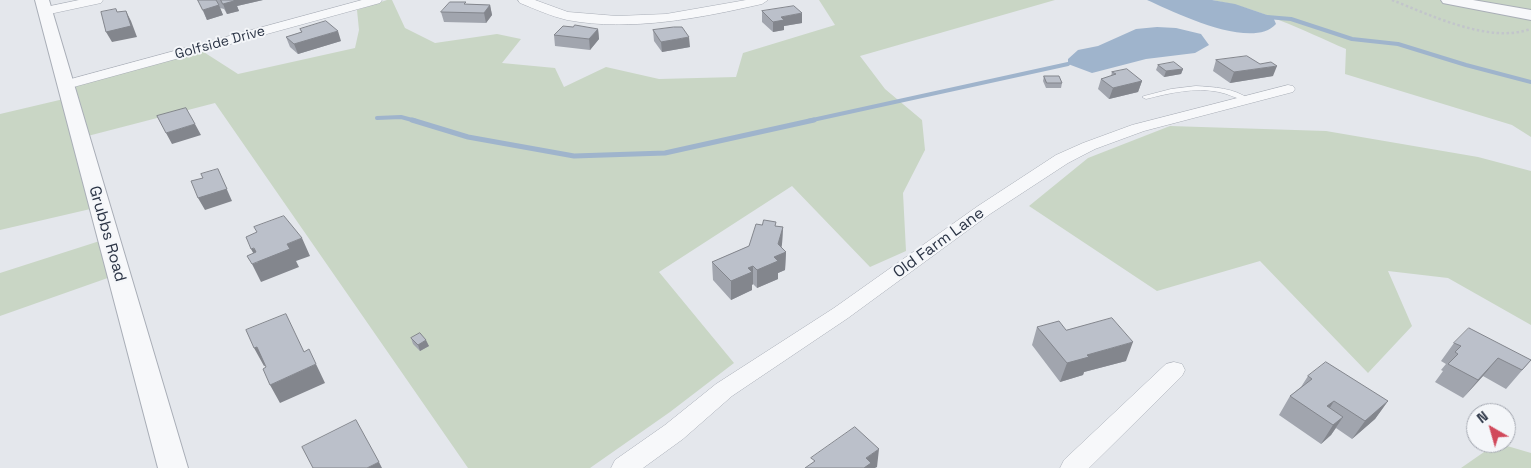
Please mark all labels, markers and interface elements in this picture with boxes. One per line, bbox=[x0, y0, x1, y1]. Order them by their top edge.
street label: Golfside Drive bbox=[173, 23, 267, 63]
street label: Grubbs Road bbox=[84, 184, 130, 284]
street label: Old Farm Lane bbox=[890, 204, 988, 282]
north arrow bbox=[1466, 403, 1516, 453]
text: N bbox=[1473, 407, 1492, 427]

